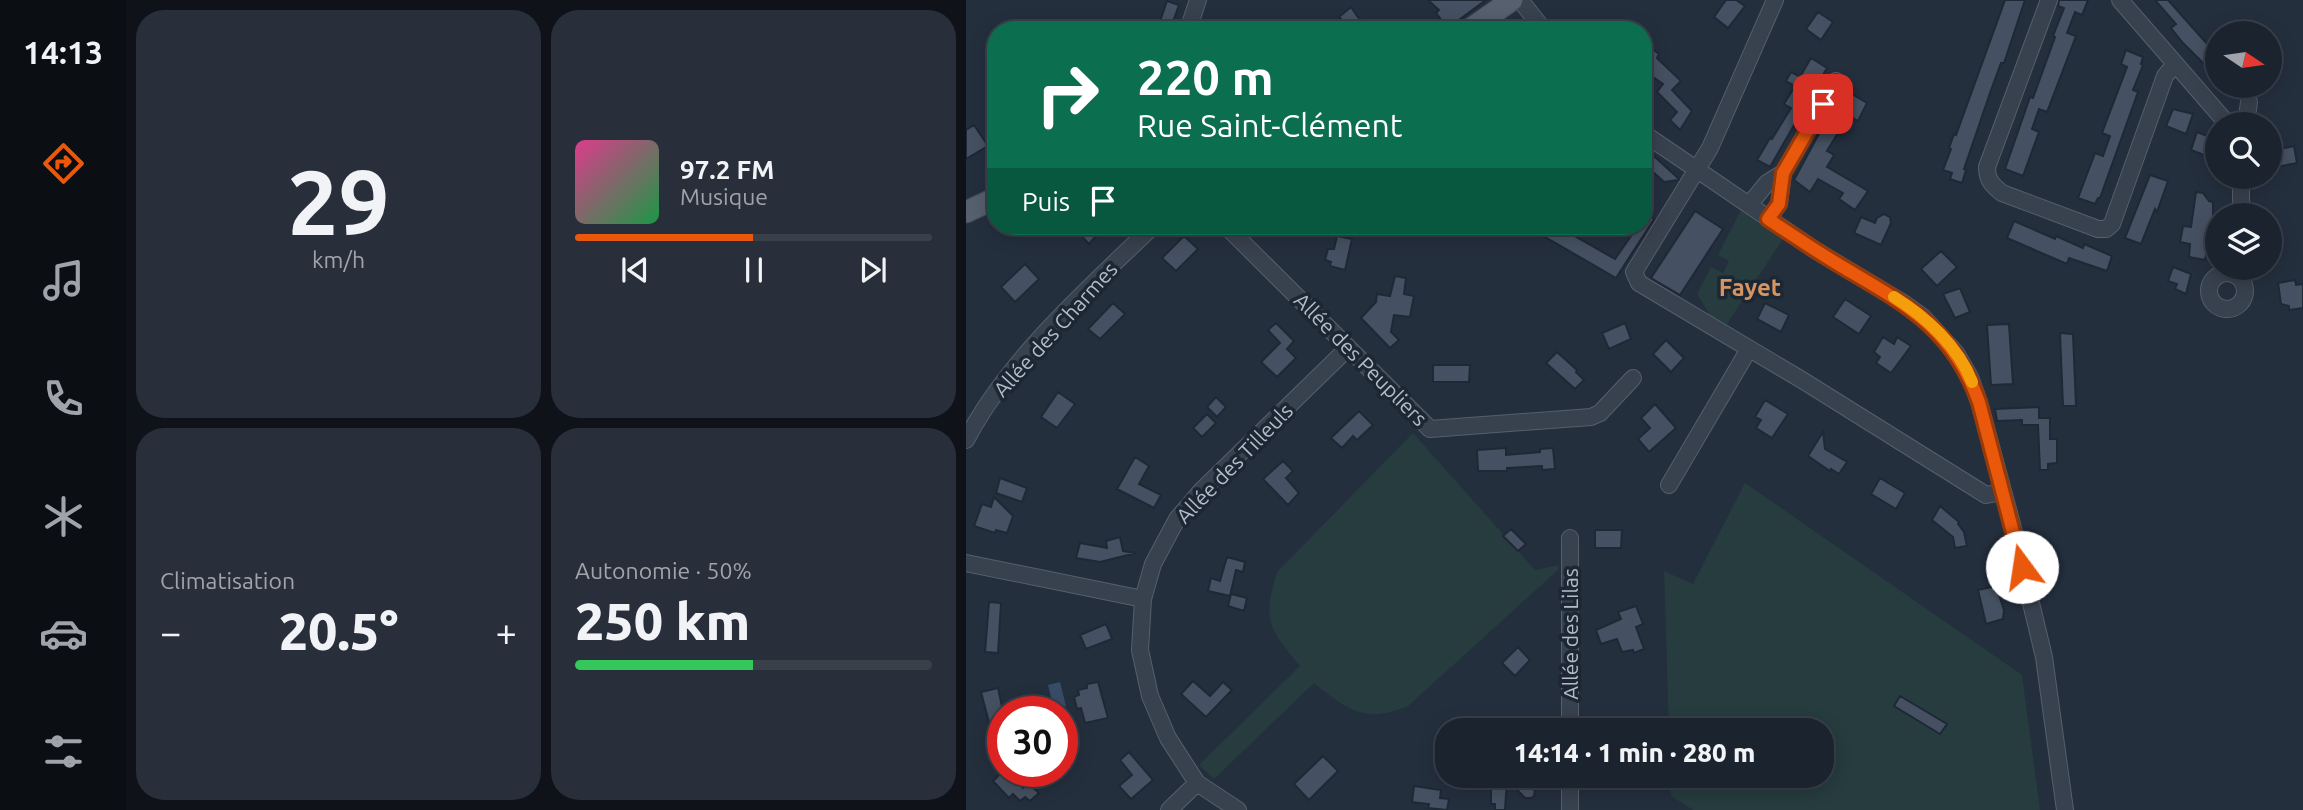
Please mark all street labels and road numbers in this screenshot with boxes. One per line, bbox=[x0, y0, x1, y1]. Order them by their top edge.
street label: Allée des Charmes bbox=[988, 257, 1122, 401]
street label: Allée des Peupliers bbox=[1290, 288, 1432, 430]
street label: Allée des Tilleuls bbox=[1171, 398, 1297, 528]
street label: Allée des Lilas bbox=[1558, 568, 1582, 700]

